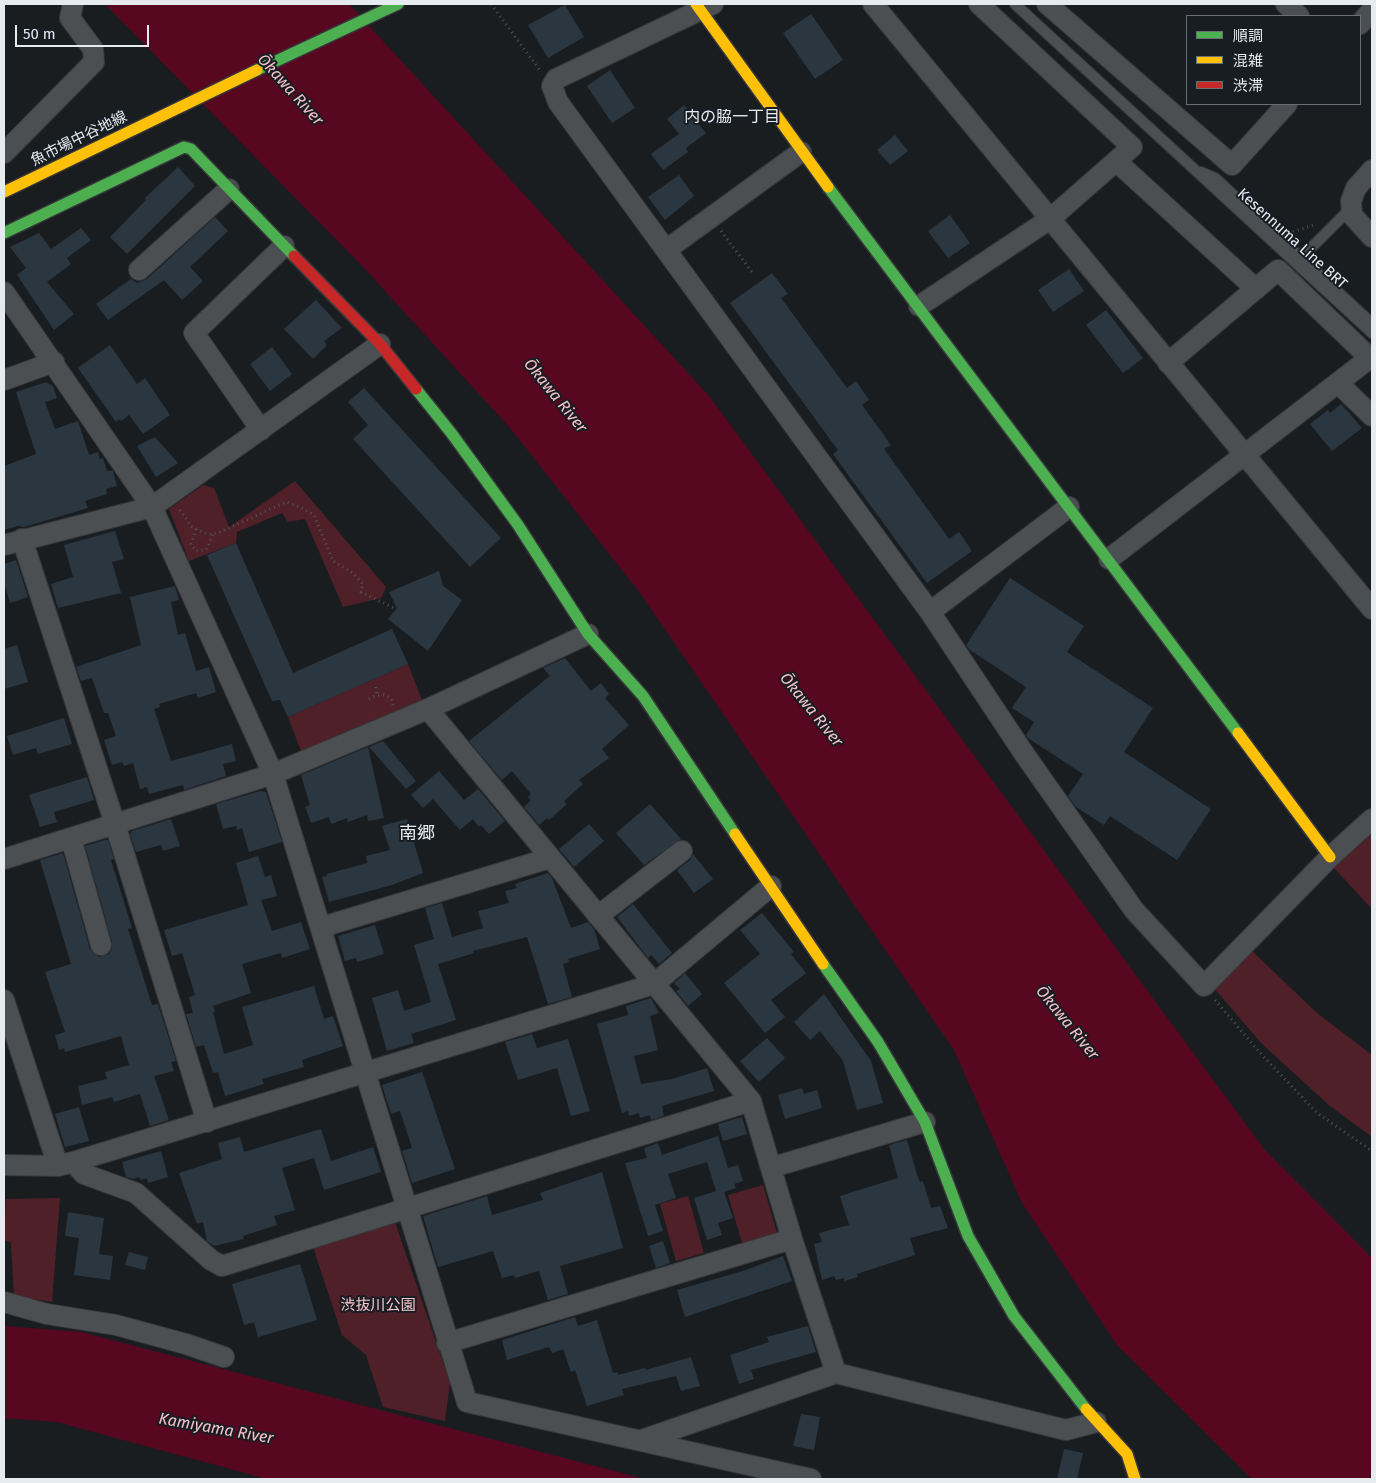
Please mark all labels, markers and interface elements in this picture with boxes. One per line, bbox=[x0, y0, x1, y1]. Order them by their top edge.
scale bar bbox=[18, 15, 151, 47]
legend bbox=[1186, 15, 1361, 105]
text: 50 m bbox=[23, 25, 56, 43]
text: 順調 bbox=[1233, 27, 1263, 45]
water label: Ōkawa River bbox=[253, 50, 327, 130]
text: 混雑 bbox=[1233, 52, 1263, 70]
text: 渋滞 bbox=[1233, 77, 1263, 95]
street label: 魚市場中谷地線 bbox=[28, 108, 130, 170]
district label: 内の脇一丁目 bbox=[684, 108, 780, 128]
street label: Kesennuma Line BRT bbox=[1233, 185, 1351, 293]
water label: Ōkawa River bbox=[519, 355, 591, 437]
water label: Ōkawa River bbox=[775, 669, 847, 751]
district label: 南郷 bbox=[399, 823, 435, 845]
water label: Ōkawa River bbox=[1031, 982, 1103, 1064]
park label: 渋抜川公園 bbox=[341, 1297, 415, 1315]
water label: Kamiyama River bbox=[157, 1409, 275, 1449]

